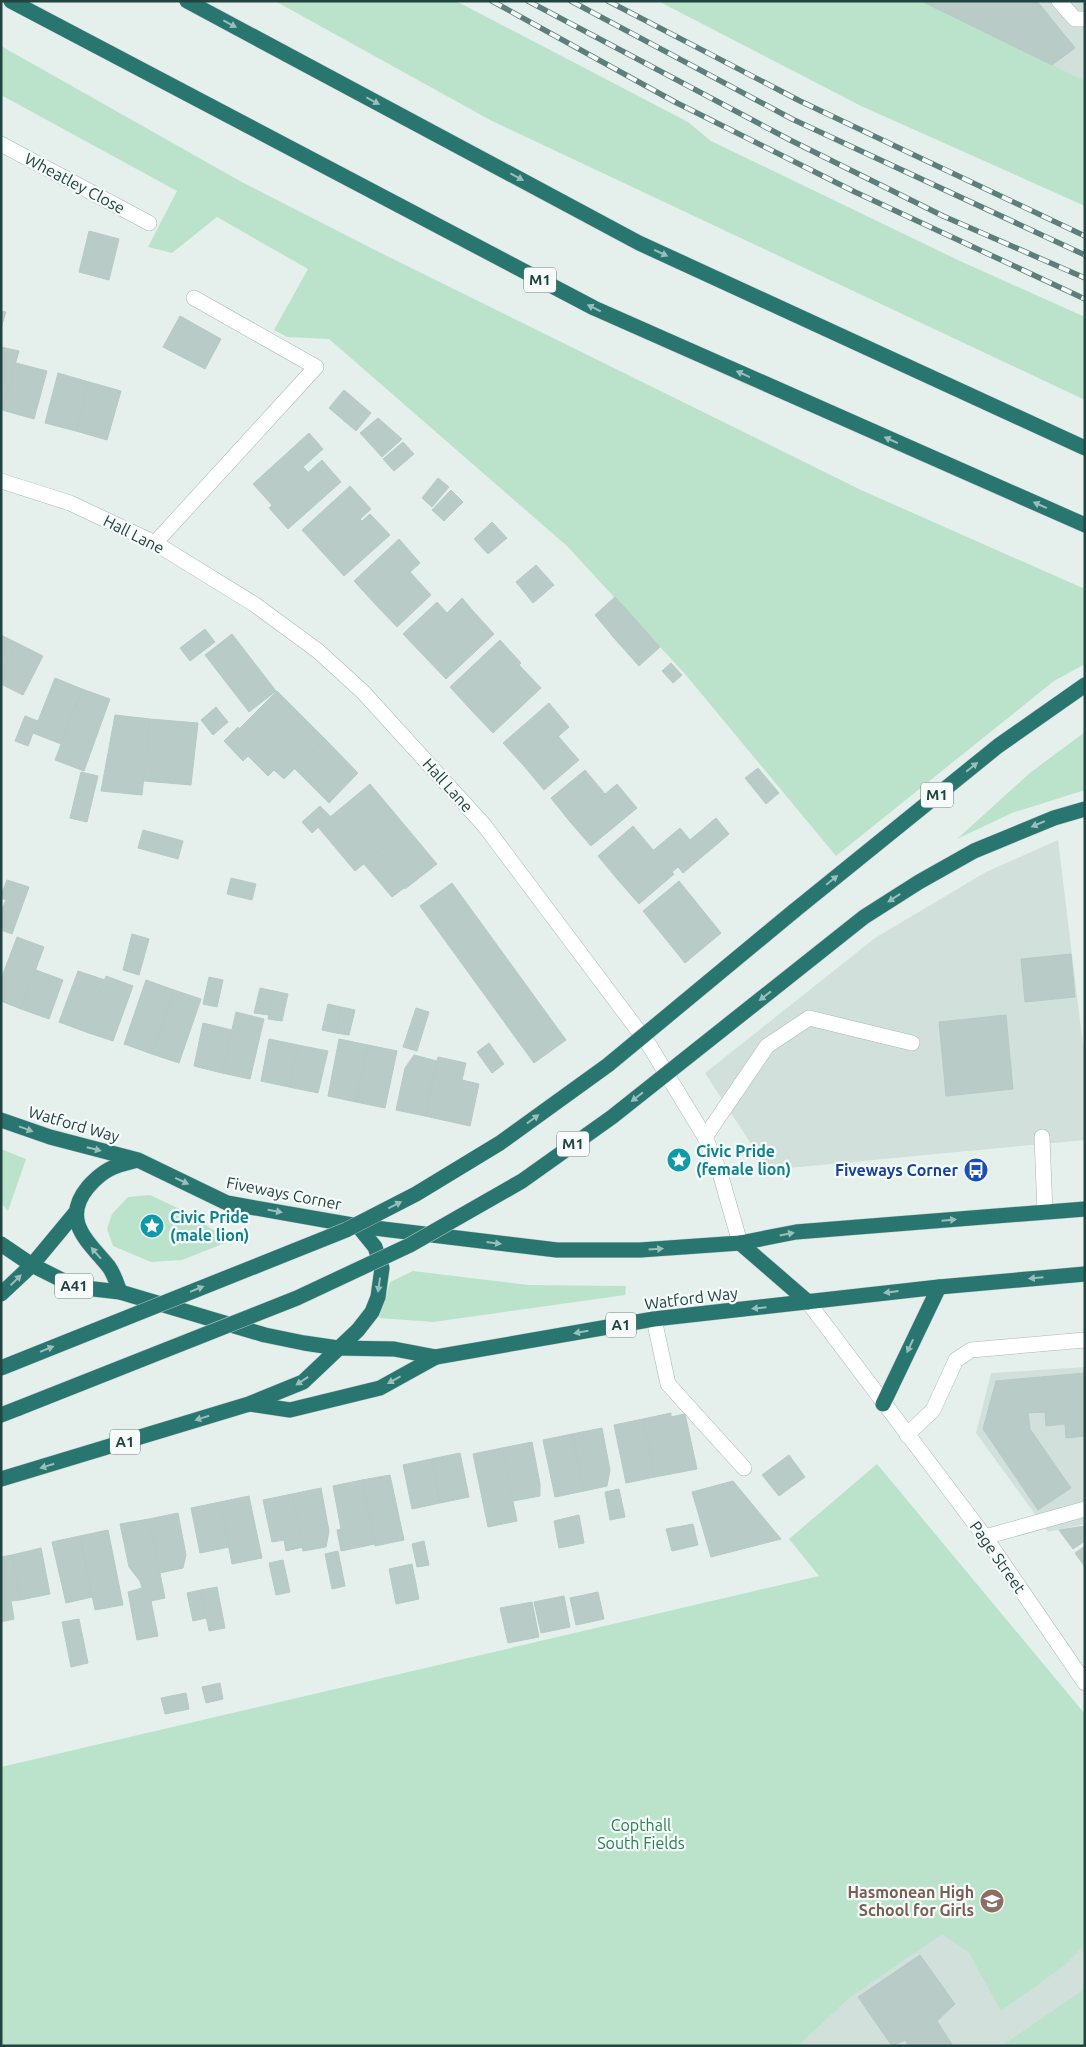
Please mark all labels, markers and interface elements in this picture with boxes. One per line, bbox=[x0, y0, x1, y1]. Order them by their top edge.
one-way arrow bbox=[223, 20, 237, 28]
one-way arrow bbox=[366, 97, 380, 105]
street label: Wheatley Close bbox=[22, 149, 128, 217]
one-way arrow bbox=[509, 173, 524, 181]
one-way arrow bbox=[653, 248, 668, 257]
road number: M1 bbox=[524, 268, 556, 292]
one-way arrow bbox=[587, 304, 601, 312]
one-way arrow bbox=[736, 369, 750, 377]
one-way arrow bbox=[884, 435, 898, 443]
one-way arrow bbox=[1033, 501, 1047, 509]
street label: Hall Lane bbox=[101, 511, 167, 557]
street label: Hall Lane bbox=[419, 755, 477, 815]
one-way arrow bbox=[965, 762, 978, 773]
road number: M1 bbox=[921, 782, 953, 808]
one-way arrow bbox=[1030, 820, 1045, 828]
one-way arrow bbox=[825, 875, 838, 886]
one-way arrow bbox=[887, 893, 901, 903]
one-way arrow bbox=[758, 990, 771, 1001]
one-way arrow bbox=[631, 1091, 644, 1102]
street label: Watford Way bbox=[26, 1102, 122, 1146]
one-way arrow bbox=[526, 1114, 540, 1124]
one-way arrow bbox=[18, 1126, 33, 1133]
road number: M1 bbox=[557, 1132, 589, 1156]
place label: Civic Pride (female lion) bbox=[696, 1142, 791, 1179]
one-way arrow bbox=[87, 1145, 102, 1153]
place icon: Civic Pride (female lion) bbox=[666, 1147, 692, 1173]
bus stop icon: Fiveways Corner bbox=[963, 1157, 989, 1183]
place label: Fiveways Corner bbox=[835, 1161, 958, 1179]
street label: Fiveways Corner bbox=[225, 1173, 343, 1213]
one-way arrow bbox=[175, 1177, 189, 1185]
one-way arrow bbox=[388, 1201, 402, 1209]
place label: Civic Pride (male lion) bbox=[170, 1208, 249, 1245]
one-way arrow bbox=[267, 1208, 283, 1216]
place icon: Civic Pride (male lion) bbox=[139, 1213, 165, 1239]
one-way arrow bbox=[942, 1215, 958, 1223]
one-way arrow bbox=[780, 1229, 796, 1237]
one-way arrow bbox=[486, 1239, 502, 1247]
one-way arrow bbox=[648, 1244, 664, 1252]
one-way arrow bbox=[90, 1248, 102, 1260]
one-way arrow bbox=[10, 1274, 22, 1286]
road number: A41 bbox=[55, 1274, 93, 1298]
one-way arrow bbox=[1028, 1274, 1044, 1282]
one-way arrow bbox=[375, 1277, 383, 1293]
street label: Watford Way bbox=[643, 1283, 739, 1313]
one-way arrow bbox=[190, 1285, 205, 1293]
one-way arrow bbox=[883, 1288, 899, 1296]
one-way arrow bbox=[751, 1304, 767, 1312]
road number: A1 bbox=[606, 1312, 636, 1338]
one-way arrow bbox=[573, 1328, 589, 1336]
one-way arrow bbox=[906, 1339, 914, 1353]
one-way arrow bbox=[39, 1345, 54, 1353]
one-way arrow bbox=[295, 1376, 309, 1385]
one-way arrow bbox=[387, 1376, 400, 1385]
one-way arrow bbox=[194, 1415, 209, 1423]
road number: A1 bbox=[110, 1430, 140, 1454]
one-way arrow bbox=[39, 1462, 54, 1470]
street label: Page Street bbox=[967, 1517, 1030, 1597]
park label: Copthall South Fields bbox=[597, 1816, 685, 1852]
place label: Hasmonean High School for Girls bbox=[847, 1883, 974, 1919]
school or university icon: Hasmonean High School for Girls bbox=[979, 1888, 1005, 1914]

